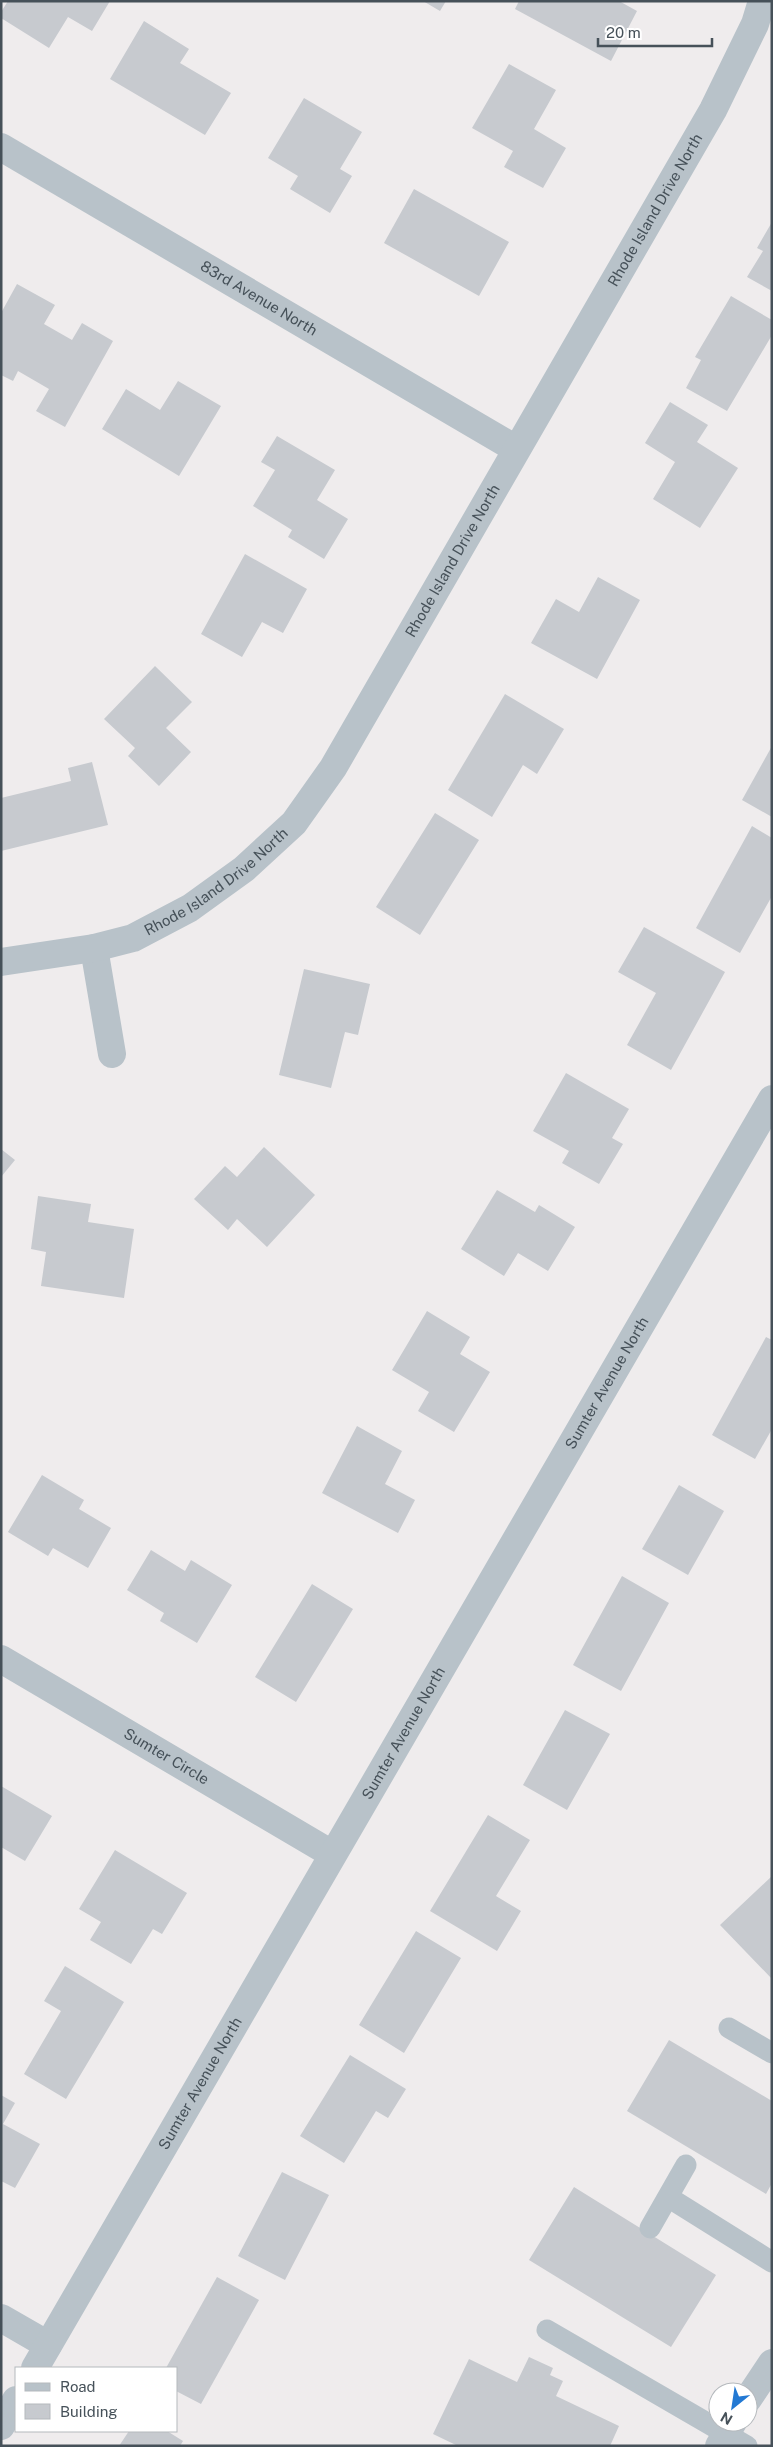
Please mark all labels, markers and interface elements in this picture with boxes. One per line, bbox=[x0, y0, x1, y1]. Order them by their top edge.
scale bar bbox=[598, 15, 712, 47]
text: 20 m bbox=[606, 24, 641, 41]
street label: Rhode Island Drive North bbox=[604, 130, 706, 289]
street label: 83rd Avenue North bbox=[198, 257, 321, 339]
street label: Rhode Island Drive North bbox=[402, 481, 503, 640]
street label: Rhode Island Drive North bbox=[141, 824, 291, 939]
street label: Sumter Avenue North bbox=[562, 1314, 652, 1452]
street label: Sumter Avenue North bbox=[358, 1664, 448, 1802]
street label: Sumter Circle bbox=[121, 1724, 212, 1788]
street label: Sumter Avenue North bbox=[155, 2014, 245, 2152]
legend bbox=[15, 2367, 178, 2432]
text: Road bbox=[60, 2378, 96, 2395]
north arrow bbox=[708, 2382, 758, 2432]
text: Building bbox=[60, 2403, 118, 2420]
text: N bbox=[718, 2409, 735, 2428]

